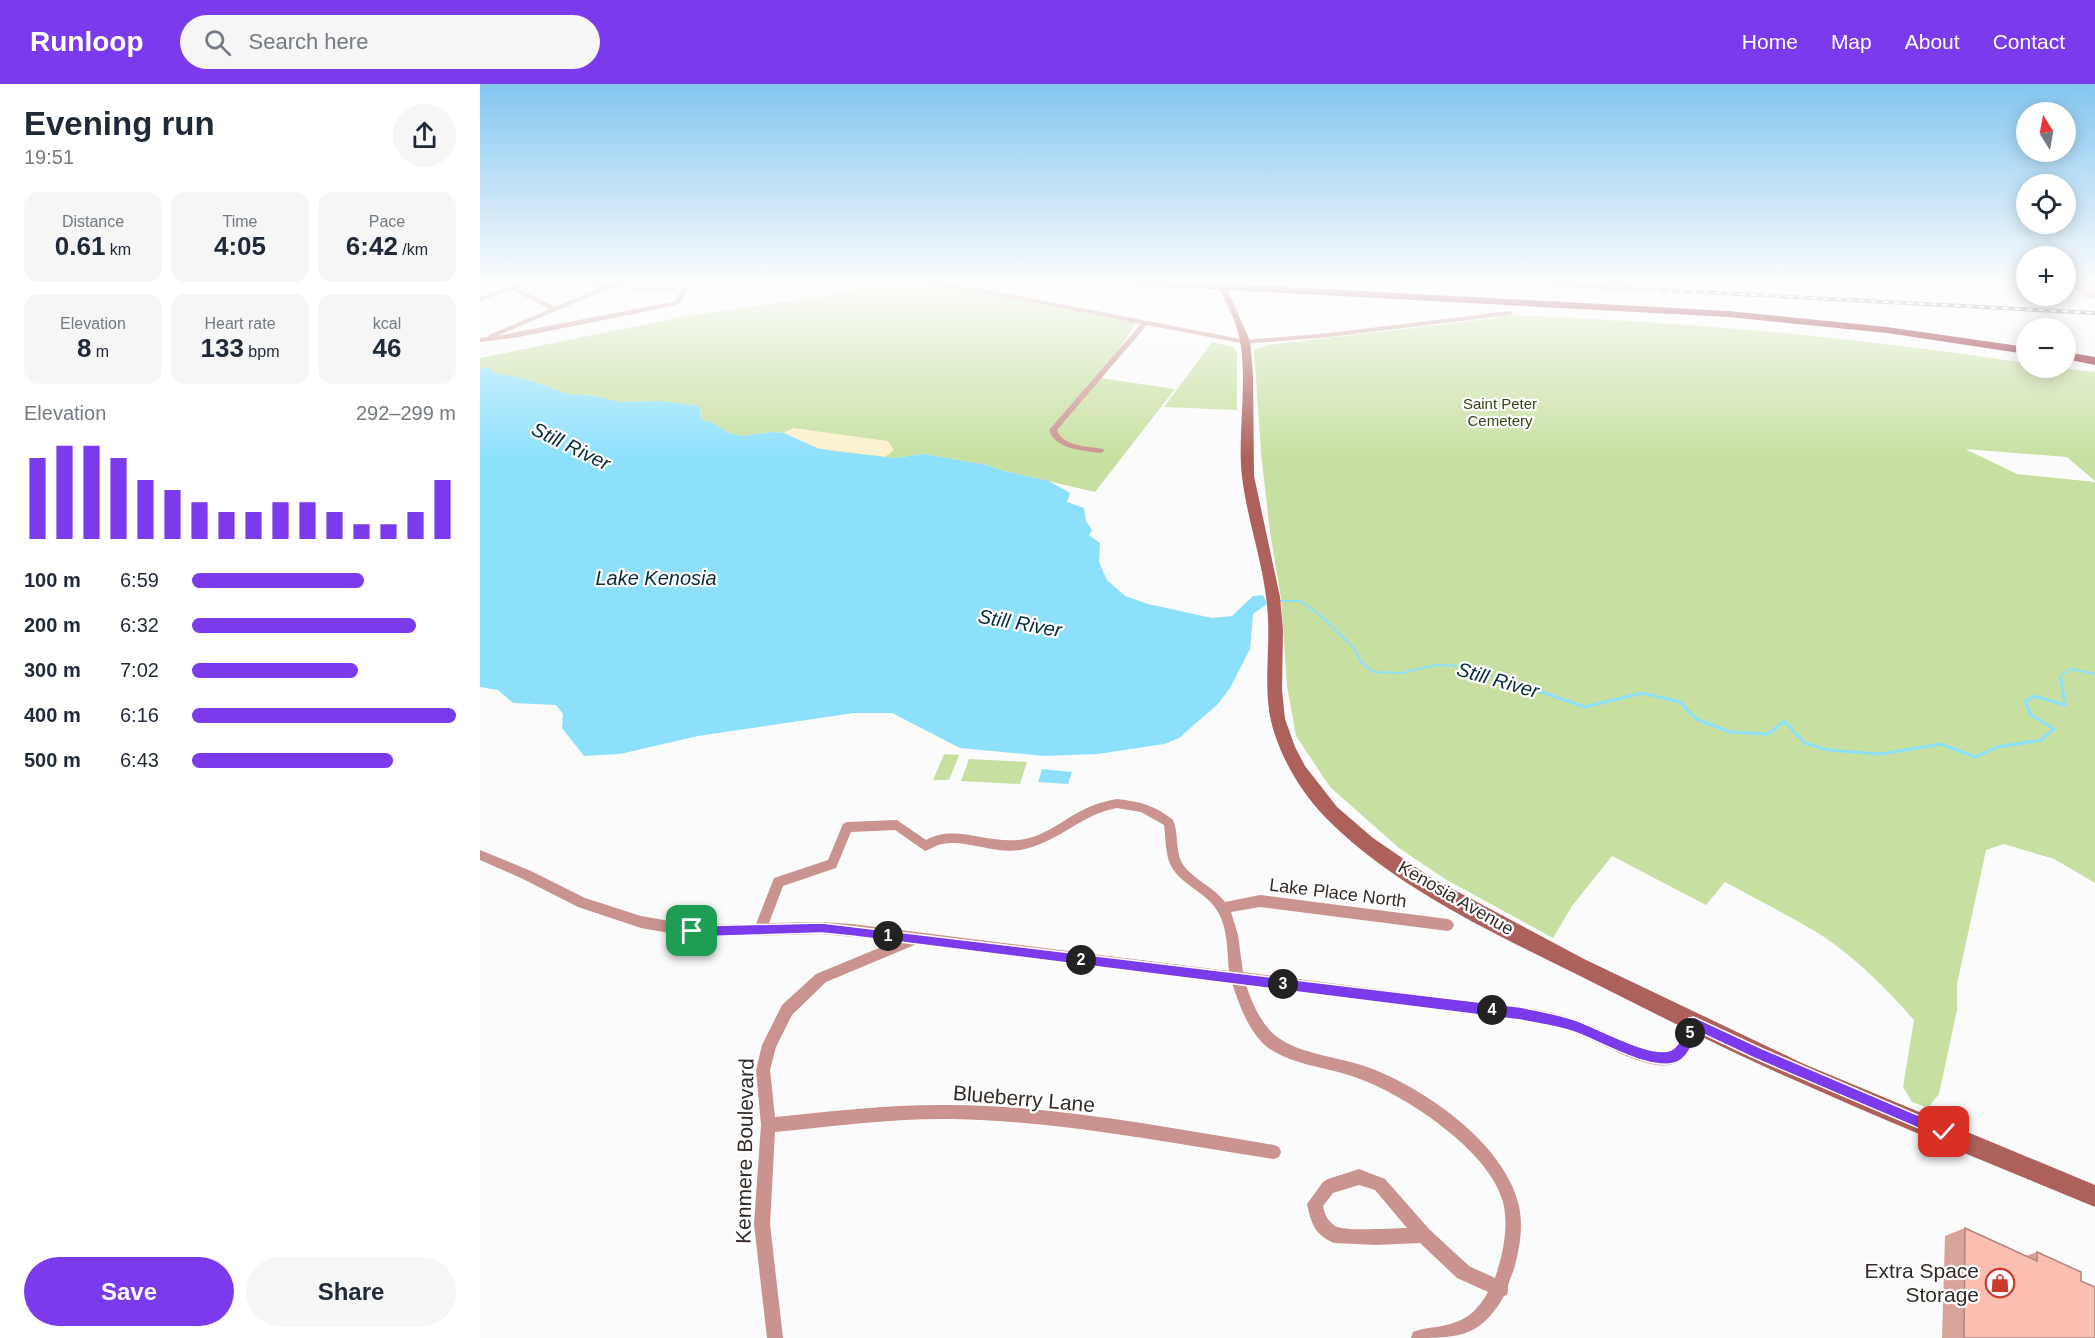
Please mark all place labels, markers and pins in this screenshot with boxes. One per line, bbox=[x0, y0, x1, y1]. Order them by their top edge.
pin bbox=[666, 905, 717, 956]
pin: 1 bbox=[873, 921, 903, 951]
pin: 2 bbox=[1066, 945, 1096, 975]
pin: 3 bbox=[1268, 969, 1298, 999]
pin: 4 bbox=[1477, 995, 1507, 1025]
pin: 5 bbox=[1675, 1018, 1705, 1048]
pin bbox=[1918, 1106, 1969, 1157]
place label: Extra Space Storage bbox=[1865, 1259, 1979, 1306]
shop icon: Extra Space Storage bbox=[1984, 1267, 2016, 1299]

